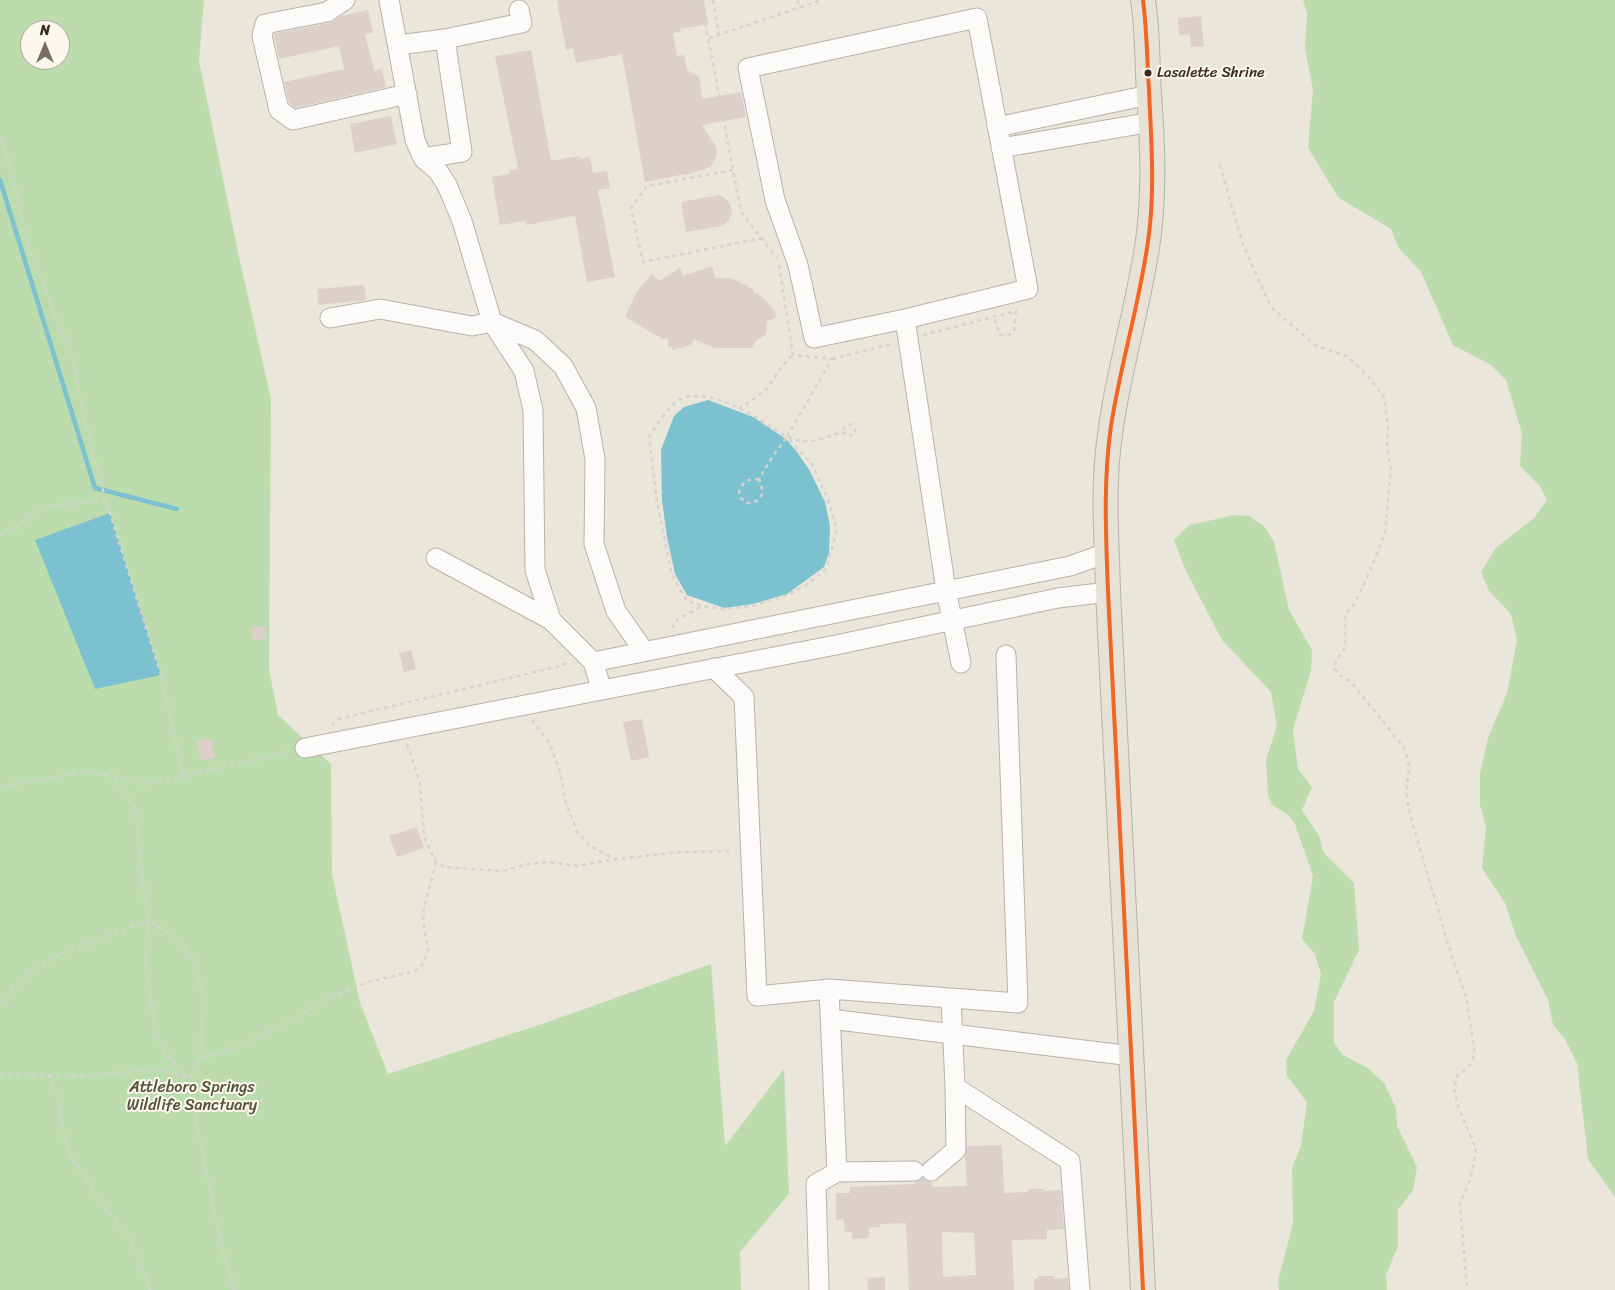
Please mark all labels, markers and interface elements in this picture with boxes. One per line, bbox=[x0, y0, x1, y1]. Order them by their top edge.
text: N bbox=[40, 18, 50, 43]
north arrow bbox=[20, 20, 70, 70]
place label: Lasalette Shrine bbox=[1157, 64, 1265, 82]
marker: Lasalette Shrine bbox=[1143, 68, 1153, 78]
park label: Attleboro Springs Wildlife Sanctuary bbox=[127, 1078, 257, 1116]

